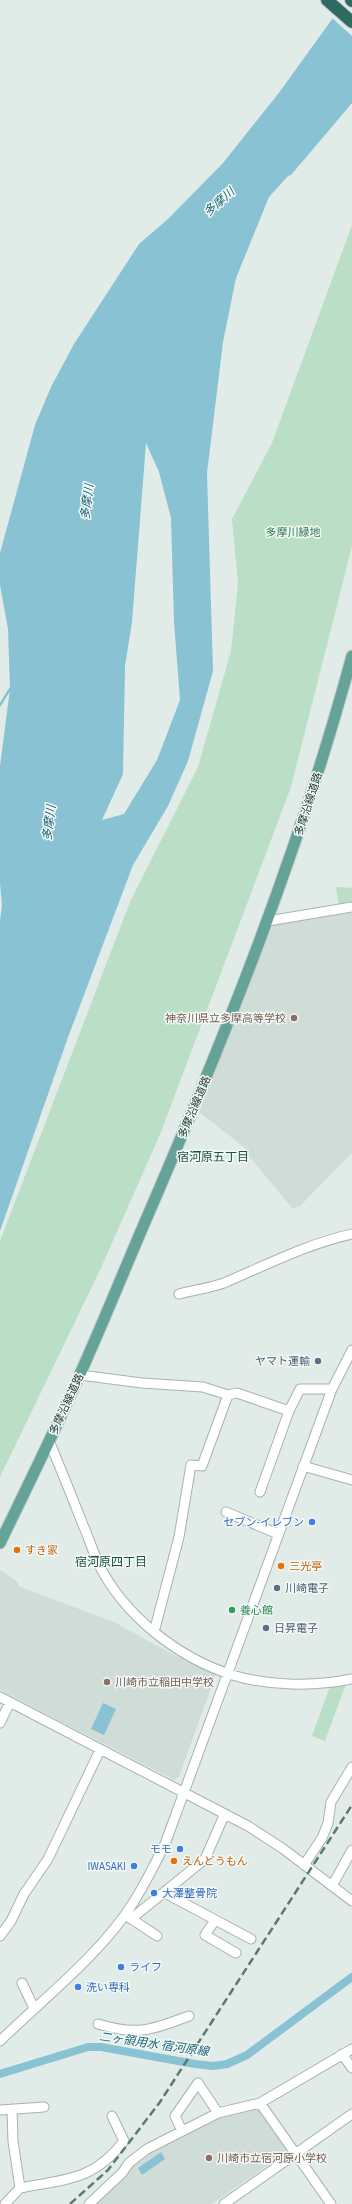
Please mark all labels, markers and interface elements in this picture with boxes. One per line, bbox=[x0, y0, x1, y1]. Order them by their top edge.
water label: 多摩川 bbox=[200, 183, 240, 221]
water label: 多摩川 bbox=[77, 481, 98, 521]
park label: 多摩川緑地 bbox=[266, 525, 321, 540]
street label: 多摩沿線道路 bbox=[291, 770, 326, 838]
water label: 多摩川 bbox=[39, 802, 60, 842]
place label: 神奈川県立多摩高等学校 bbox=[165, 1011, 286, 1026]
marker: 神奈川県立多摩高等学校 bbox=[289, 1013, 299, 1023]
street label: 多摩沿線道路 bbox=[175, 1074, 214, 1141]
district label: 宿河原五丁目 bbox=[177, 1149, 249, 1166]
place label: ヤマト運輸 bbox=[255, 1354, 310, 1369]
marker: ヤマト運輸 bbox=[313, 1356, 323, 1366]
street label: 多摩沿線道路 bbox=[46, 1371, 87, 1437]
place label: セブン-イレブン bbox=[224, 1515, 304, 1530]
marker: セブン-イレブン bbox=[307, 1517, 317, 1527]
place label: すき家 bbox=[25, 1543, 58, 1558]
marker: すき家 bbox=[12, 1545, 22, 1555]
district label: 宿河原四丁目 bbox=[75, 1554, 147, 1571]
place label: 三光亭 bbox=[289, 1559, 322, 1574]
marker: 三光亭 bbox=[276, 1561, 286, 1571]
place label: 川崎電子 bbox=[285, 1581, 329, 1596]
marker: 川崎電子 bbox=[272, 1583, 282, 1593]
place label: 養心館 bbox=[240, 1603, 273, 1618]
marker: 養心館 bbox=[227, 1605, 237, 1615]
place label: 日昇電子 bbox=[274, 1621, 318, 1636]
marker: 日昇電子 bbox=[261, 1623, 271, 1633]
place label: 川崎市立稲田中学校 bbox=[115, 1675, 214, 1690]
marker: 川崎市立稲田中学校 bbox=[102, 1677, 112, 1687]
place label: モモ bbox=[150, 1842, 172, 1857]
marker: モモ bbox=[175, 1844, 185, 1854]
place label: えんどうもん bbox=[182, 1854, 248, 1869]
marker: えんどうもん bbox=[169, 1856, 179, 1866]
place label: IWASAKI bbox=[87, 1859, 126, 1874]
marker: IWASAKI bbox=[129, 1861, 139, 1871]
place label: 大澤整骨院 bbox=[162, 1886, 217, 1901]
marker: 大澤整骨院 bbox=[149, 1888, 159, 1898]
place label: ライフ bbox=[129, 1960, 162, 1975]
marker: ライフ bbox=[116, 1962, 126, 1972]
place label: 洗い専科 bbox=[86, 1980, 130, 1995]
marker: 洗い専科 bbox=[73, 1982, 83, 1992]
water label: 二ヶ領用水 宿河原線 bbox=[98, 2028, 212, 2061]
place label: 川崎市立宿河原小学校 bbox=[217, 2151, 327, 2166]
marker: 川崎市立宿河原小学校 bbox=[204, 2153, 214, 2163]

